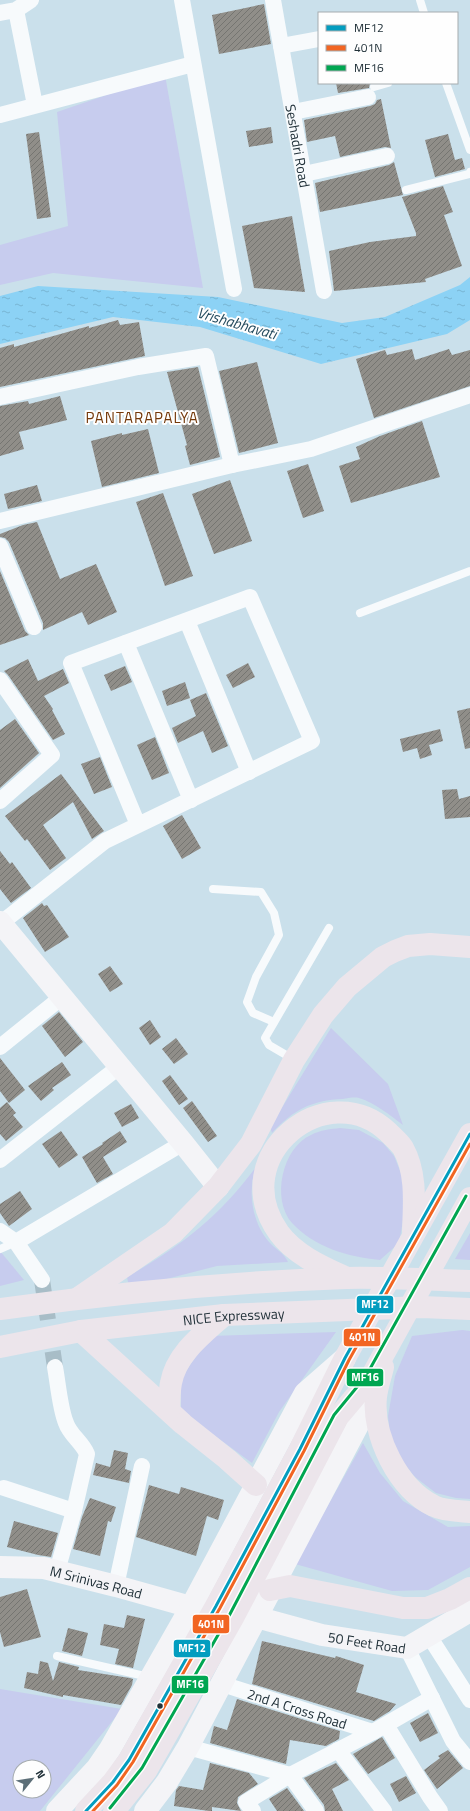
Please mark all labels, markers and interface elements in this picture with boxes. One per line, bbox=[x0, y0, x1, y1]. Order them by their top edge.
legend bbox=[318, 12, 458, 84]
text: MF12 bbox=[354, 18, 384, 37]
text: 401N bbox=[354, 38, 382, 57]
text: MF16 bbox=[354, 58, 384, 77]
street label: Seshadri Road bbox=[281, 102, 316, 189]
water label: Vrishabhavati bbox=[195, 301, 281, 346]
district label: PANTARAPALYA bbox=[85, 406, 199, 429]
line badge: MF12 bbox=[356, 1295, 394, 1314]
text: MF12 bbox=[361, 1296, 389, 1312]
street label: NICE Expressway bbox=[182, 1302, 285, 1330]
line badge: 401N bbox=[343, 1328, 381, 1347]
text: 401N bbox=[349, 1329, 375, 1345]
line badge: MF16 bbox=[346, 1368, 384, 1387]
text: MF16 bbox=[351, 1369, 379, 1385]
street label: M Srinivas Road bbox=[48, 1559, 145, 1603]
line badge: 401N bbox=[192, 1614, 230, 1634]
text: 401N bbox=[198, 1616, 224, 1632]
street label: 50 Feet Road bbox=[327, 1626, 407, 1658]
line badge: MF12 bbox=[173, 1639, 211, 1658]
text: MF12 bbox=[178, 1640, 206, 1656]
line badge: MF16 bbox=[171, 1675, 209, 1694]
text: MF16 bbox=[176, 1676, 204, 1692]
street label: 2nd A Cross Road bbox=[245, 1682, 350, 1734]
unlabelled marker bbox=[155, 1701, 165, 1711]
north arrow bbox=[12, 1759, 52, 1799]
text: N bbox=[32, 1767, 49, 1781]

